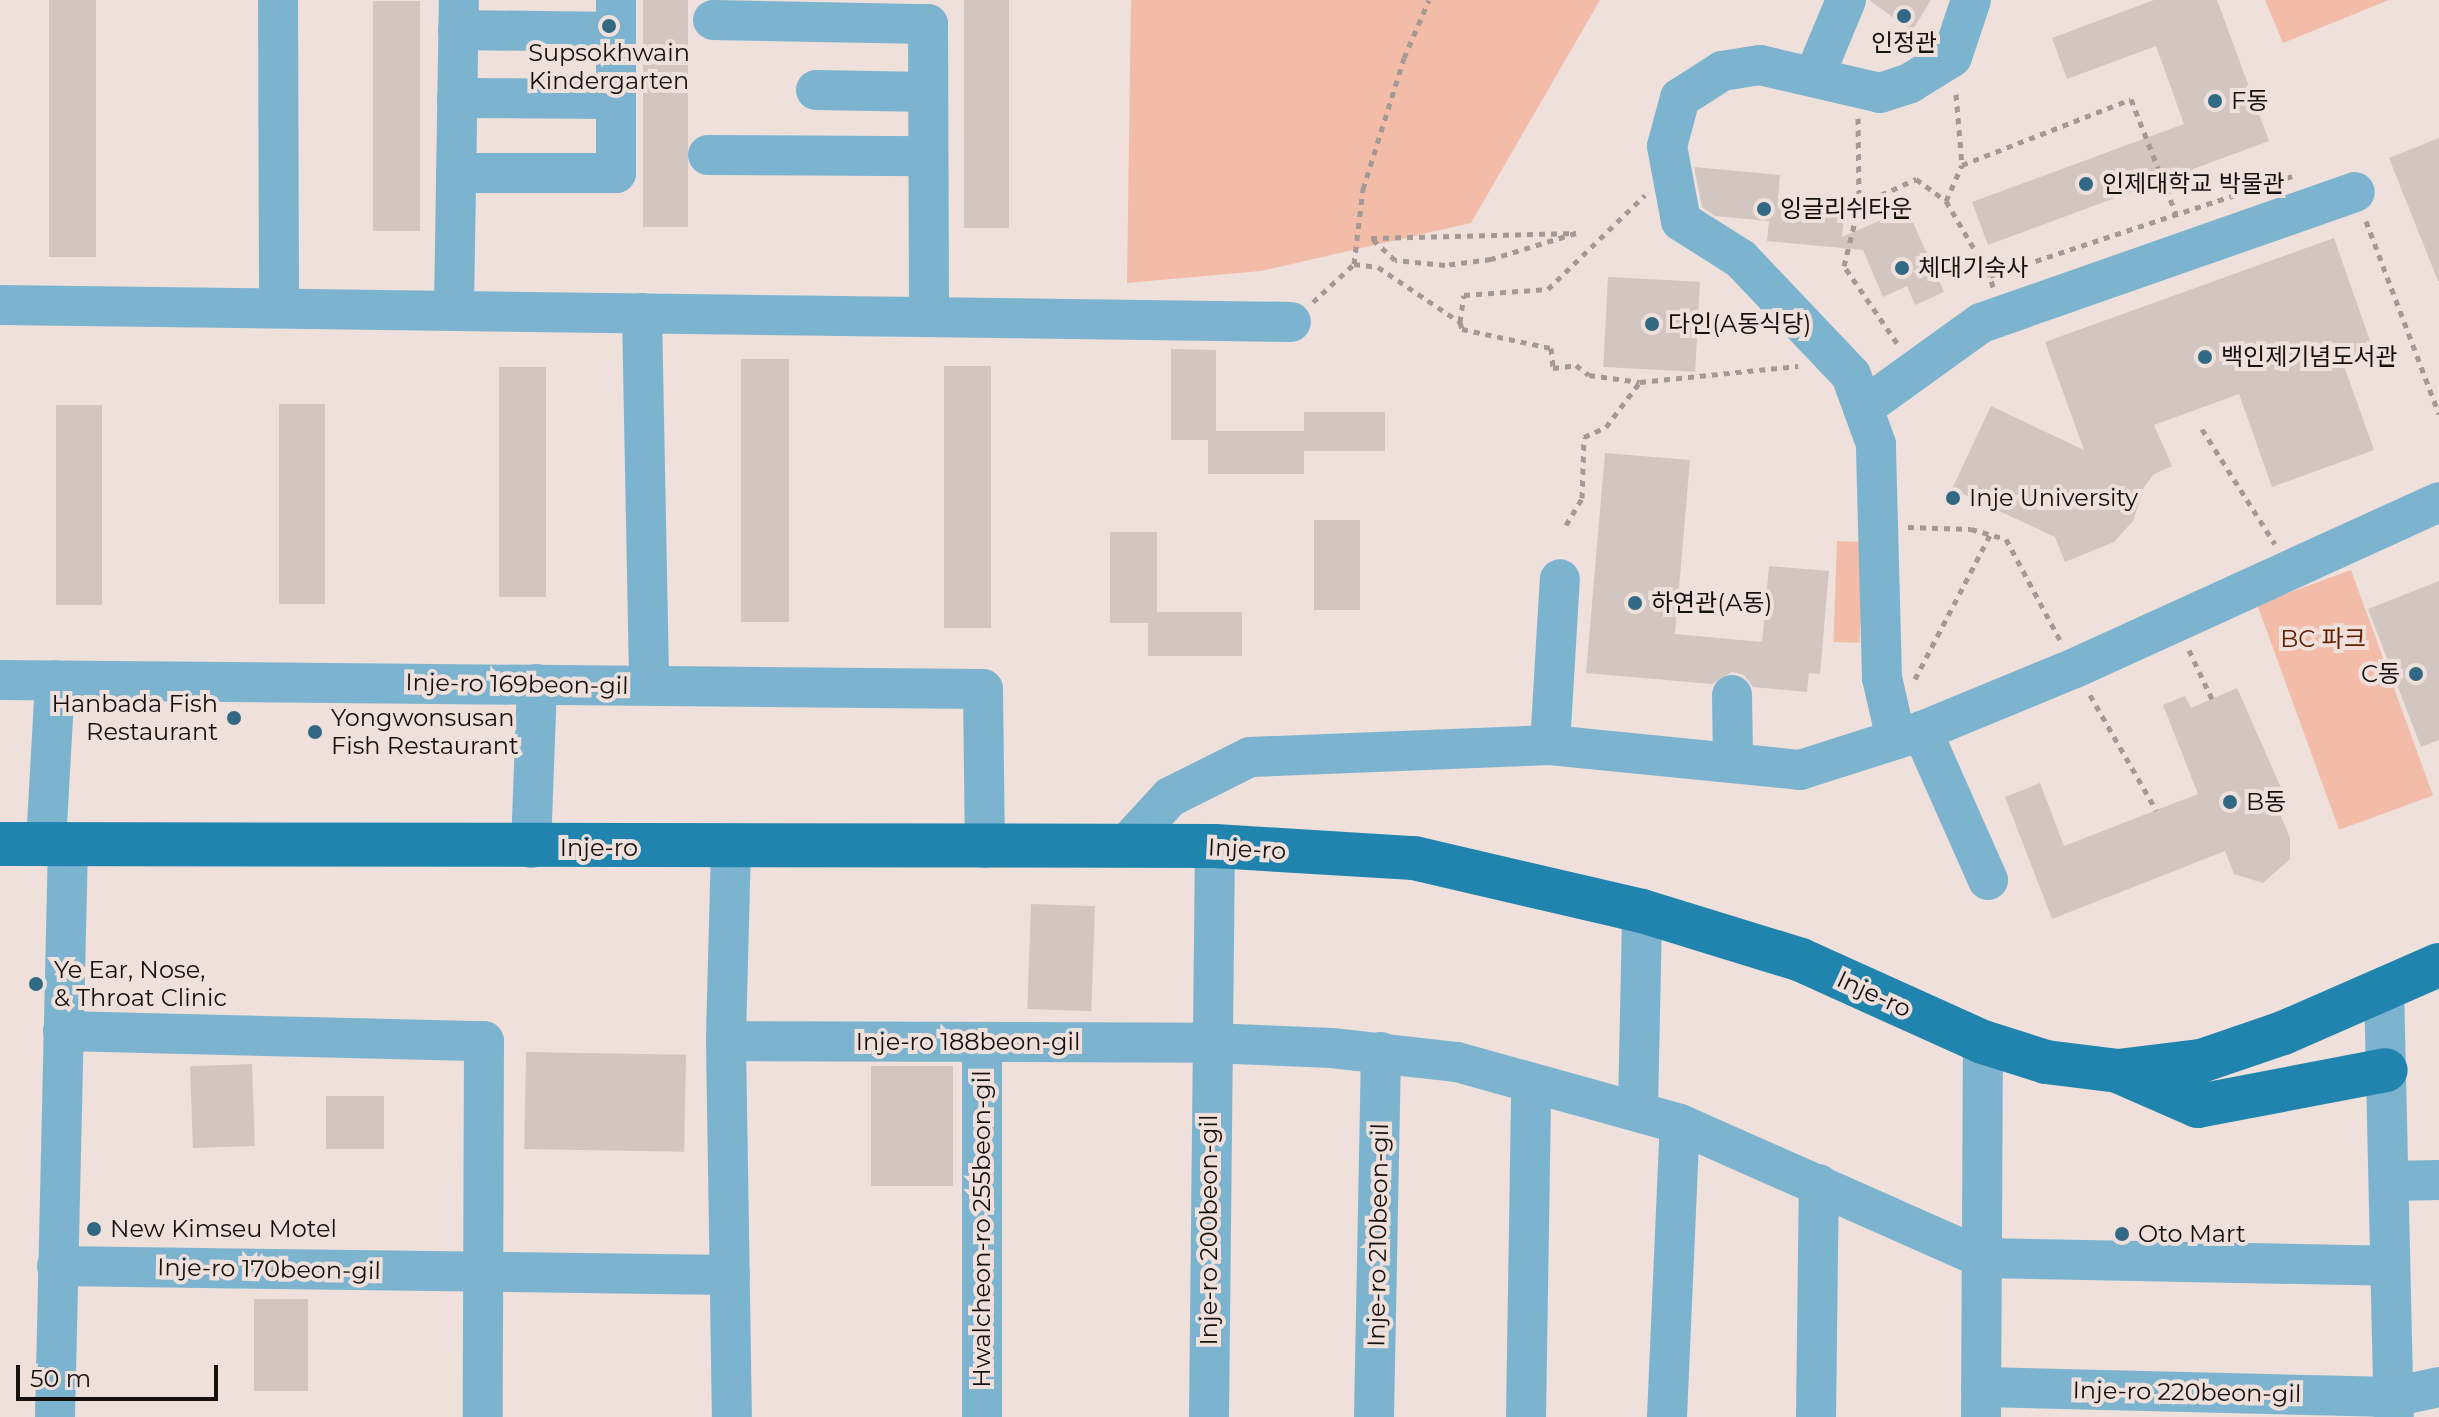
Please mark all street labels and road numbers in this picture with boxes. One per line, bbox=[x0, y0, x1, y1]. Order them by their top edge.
street label: Inje-ro 169beon-gil bbox=[405, 668, 629, 700]
street label: Inje-ro bbox=[1207, 833, 1287, 865]
street label: Inje-ro bbox=[560, 834, 638, 862]
street label: Inje-ro bbox=[1832, 964, 1916, 1024]
street label: Inje-ro 188beon-gil bbox=[856, 1028, 1080, 1056]
street label: Hwalcheon-ro 255beon-gil bbox=[968, 1070, 996, 1388]
street label: Inje-ro 200beon-gil bbox=[1195, 1115, 1223, 1345]
street label: Inje-ro 210beon-gil bbox=[1362, 1123, 1394, 1347]
street label: Inje-ro 170beon-gil bbox=[157, 1253, 381, 1285]
street label: Inje-ro 220beon-gil bbox=[2073, 1376, 2301, 1408]

